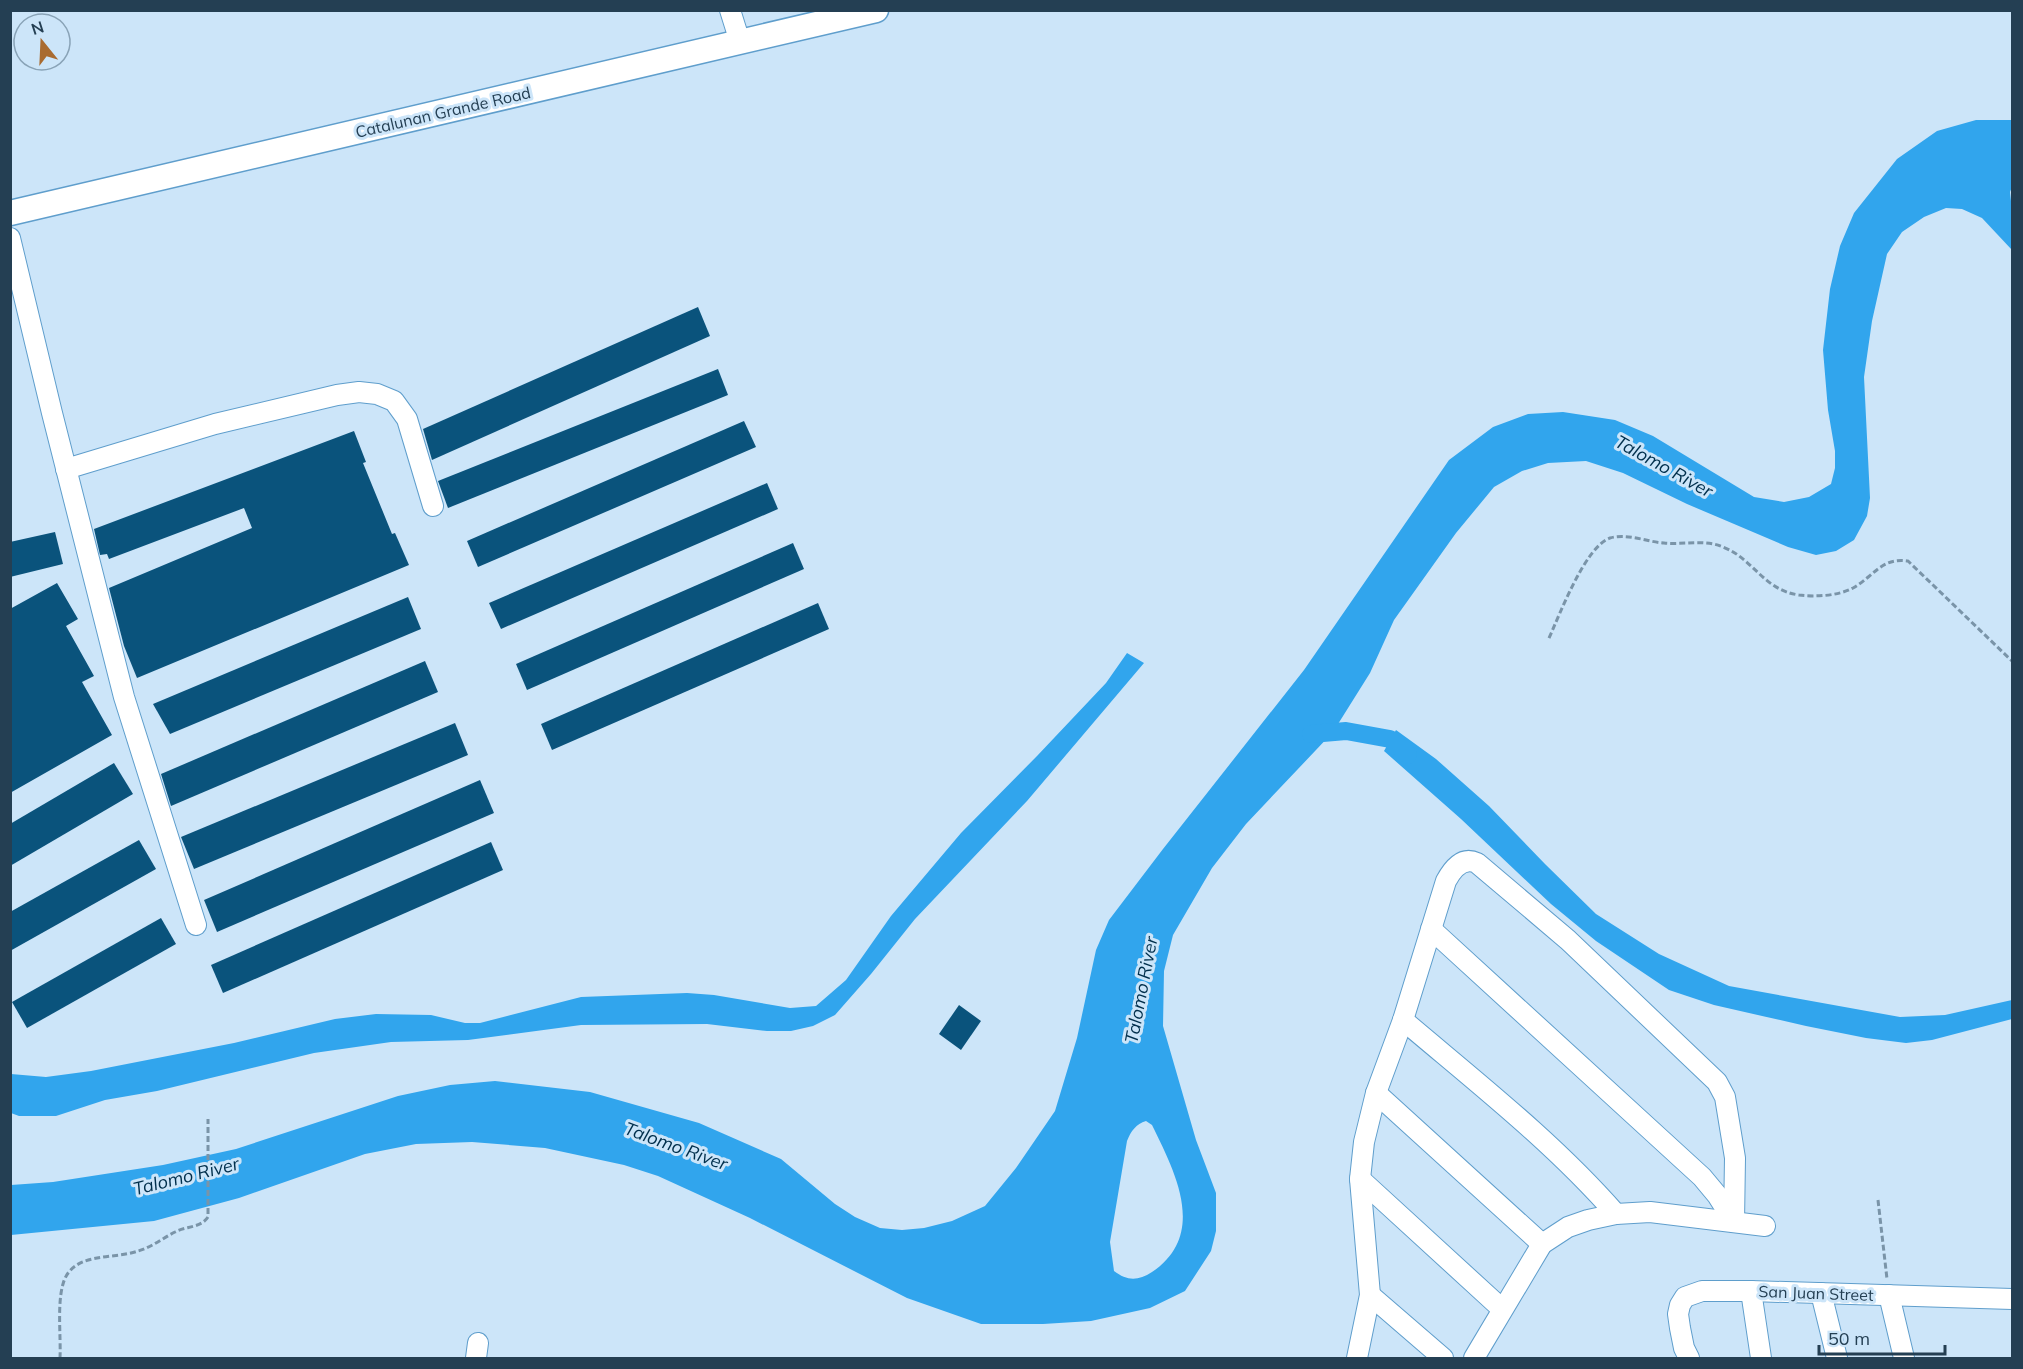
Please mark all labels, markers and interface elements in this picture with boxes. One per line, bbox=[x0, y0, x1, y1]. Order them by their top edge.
north arrow bbox=[12, 12, 72, 72]
text: N bbox=[29, 16, 46, 39]
street label: Catalunan Grande Road bbox=[353, 82, 533, 142]
water label: Talomo River bbox=[1611, 430, 1718, 503]
water label: Talomo River bbox=[1119, 933, 1163, 1045]
water label: Talomo River bbox=[621, 1117, 732, 1176]
water label: Talomo River bbox=[131, 1151, 243, 1200]
street label: San Juan Street bbox=[1758, 1281, 1874, 1305]
scale bar bbox=[1819, 1318, 1945, 1356]
text: 50 m bbox=[1828, 1327, 1870, 1350]

